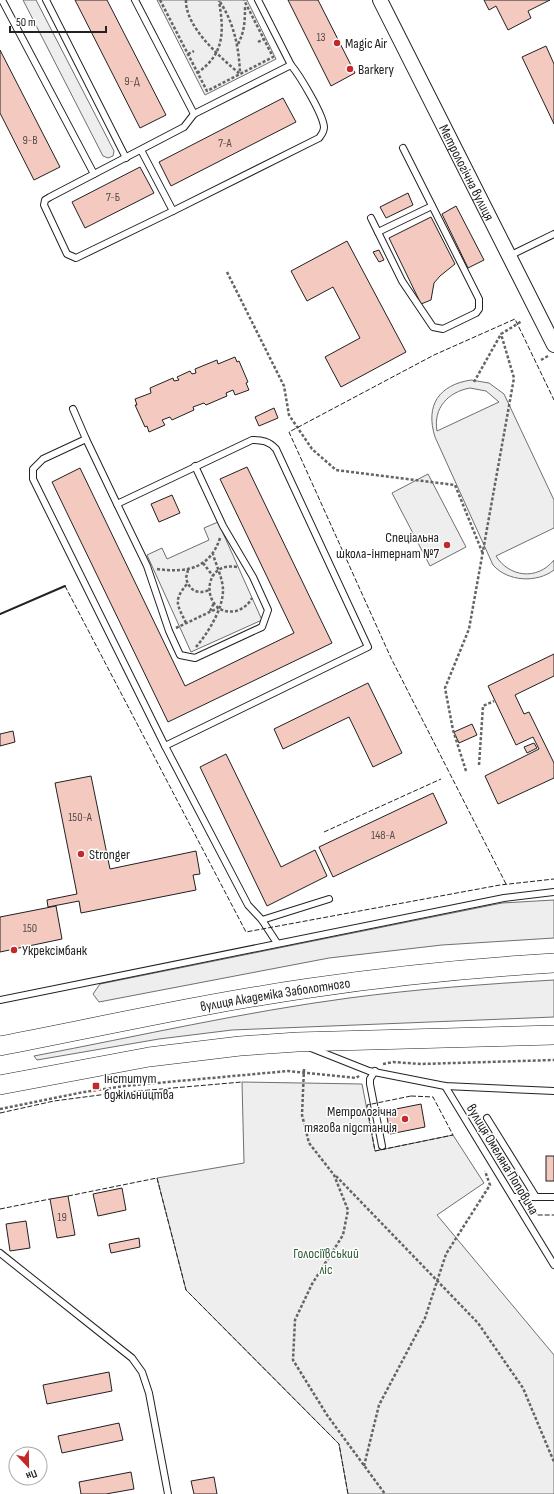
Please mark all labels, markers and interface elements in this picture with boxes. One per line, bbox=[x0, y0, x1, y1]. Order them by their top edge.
scale bar bbox=[10, 8, 106, 34]
text: 50 m bbox=[16, 15, 36, 30]
house number: 13 bbox=[316, 30, 326, 45]
place label: Magic Air bbox=[345, 35, 387, 52]
marker: Magic Air bbox=[332, 38, 342, 48]
place label: Barkery bbox=[358, 61, 395, 78]
marker: Barkery bbox=[345, 64, 355, 74]
house number: 9-Д bbox=[124, 74, 140, 89]
street label: Метрологічна вулиця bbox=[435, 122, 498, 223]
house number: 9-В bbox=[22, 133, 38, 148]
house number: 7-А bbox=[218, 136, 233, 151]
house number: 7-Б bbox=[106, 190, 120, 205]
place label: Спеціальна школа-інтернат №7 bbox=[336, 529, 439, 562]
marker: Спеціальна школа-інтернат №7 bbox=[442, 540, 452, 550]
house number: 150-А bbox=[68, 810, 93, 825]
house number: 148-А bbox=[371, 828, 396, 843]
place label: Stronger bbox=[89, 846, 130, 863]
marker: Stronger bbox=[76, 849, 86, 859]
house number: 150 bbox=[23, 921, 37, 936]
place label: Укрексімбанк bbox=[22, 942, 88, 959]
marker: Укрексімбанк bbox=[9, 945, 19, 955]
street label: вулиця Академіка Заболотного bbox=[199, 974, 351, 1015]
place label: Інститут бджільництва bbox=[104, 1070, 174, 1103]
marker: Інститут бджільництва bbox=[91, 1081, 101, 1091]
street label: вулиця Омеляна Поповича bbox=[463, 1101, 542, 1218]
place label: Метрологічна тягова підстанція bbox=[304, 1103, 397, 1136]
marker: Метрологічна тягова підстанція bbox=[400, 1114, 410, 1124]
house number: 19 bbox=[57, 1210, 67, 1225]
park label: Голосіївський ліс bbox=[293, 1245, 359, 1278]
north arrow bbox=[8, 1446, 48, 1486]
text: Пн bbox=[24, 1467, 39, 1483]

